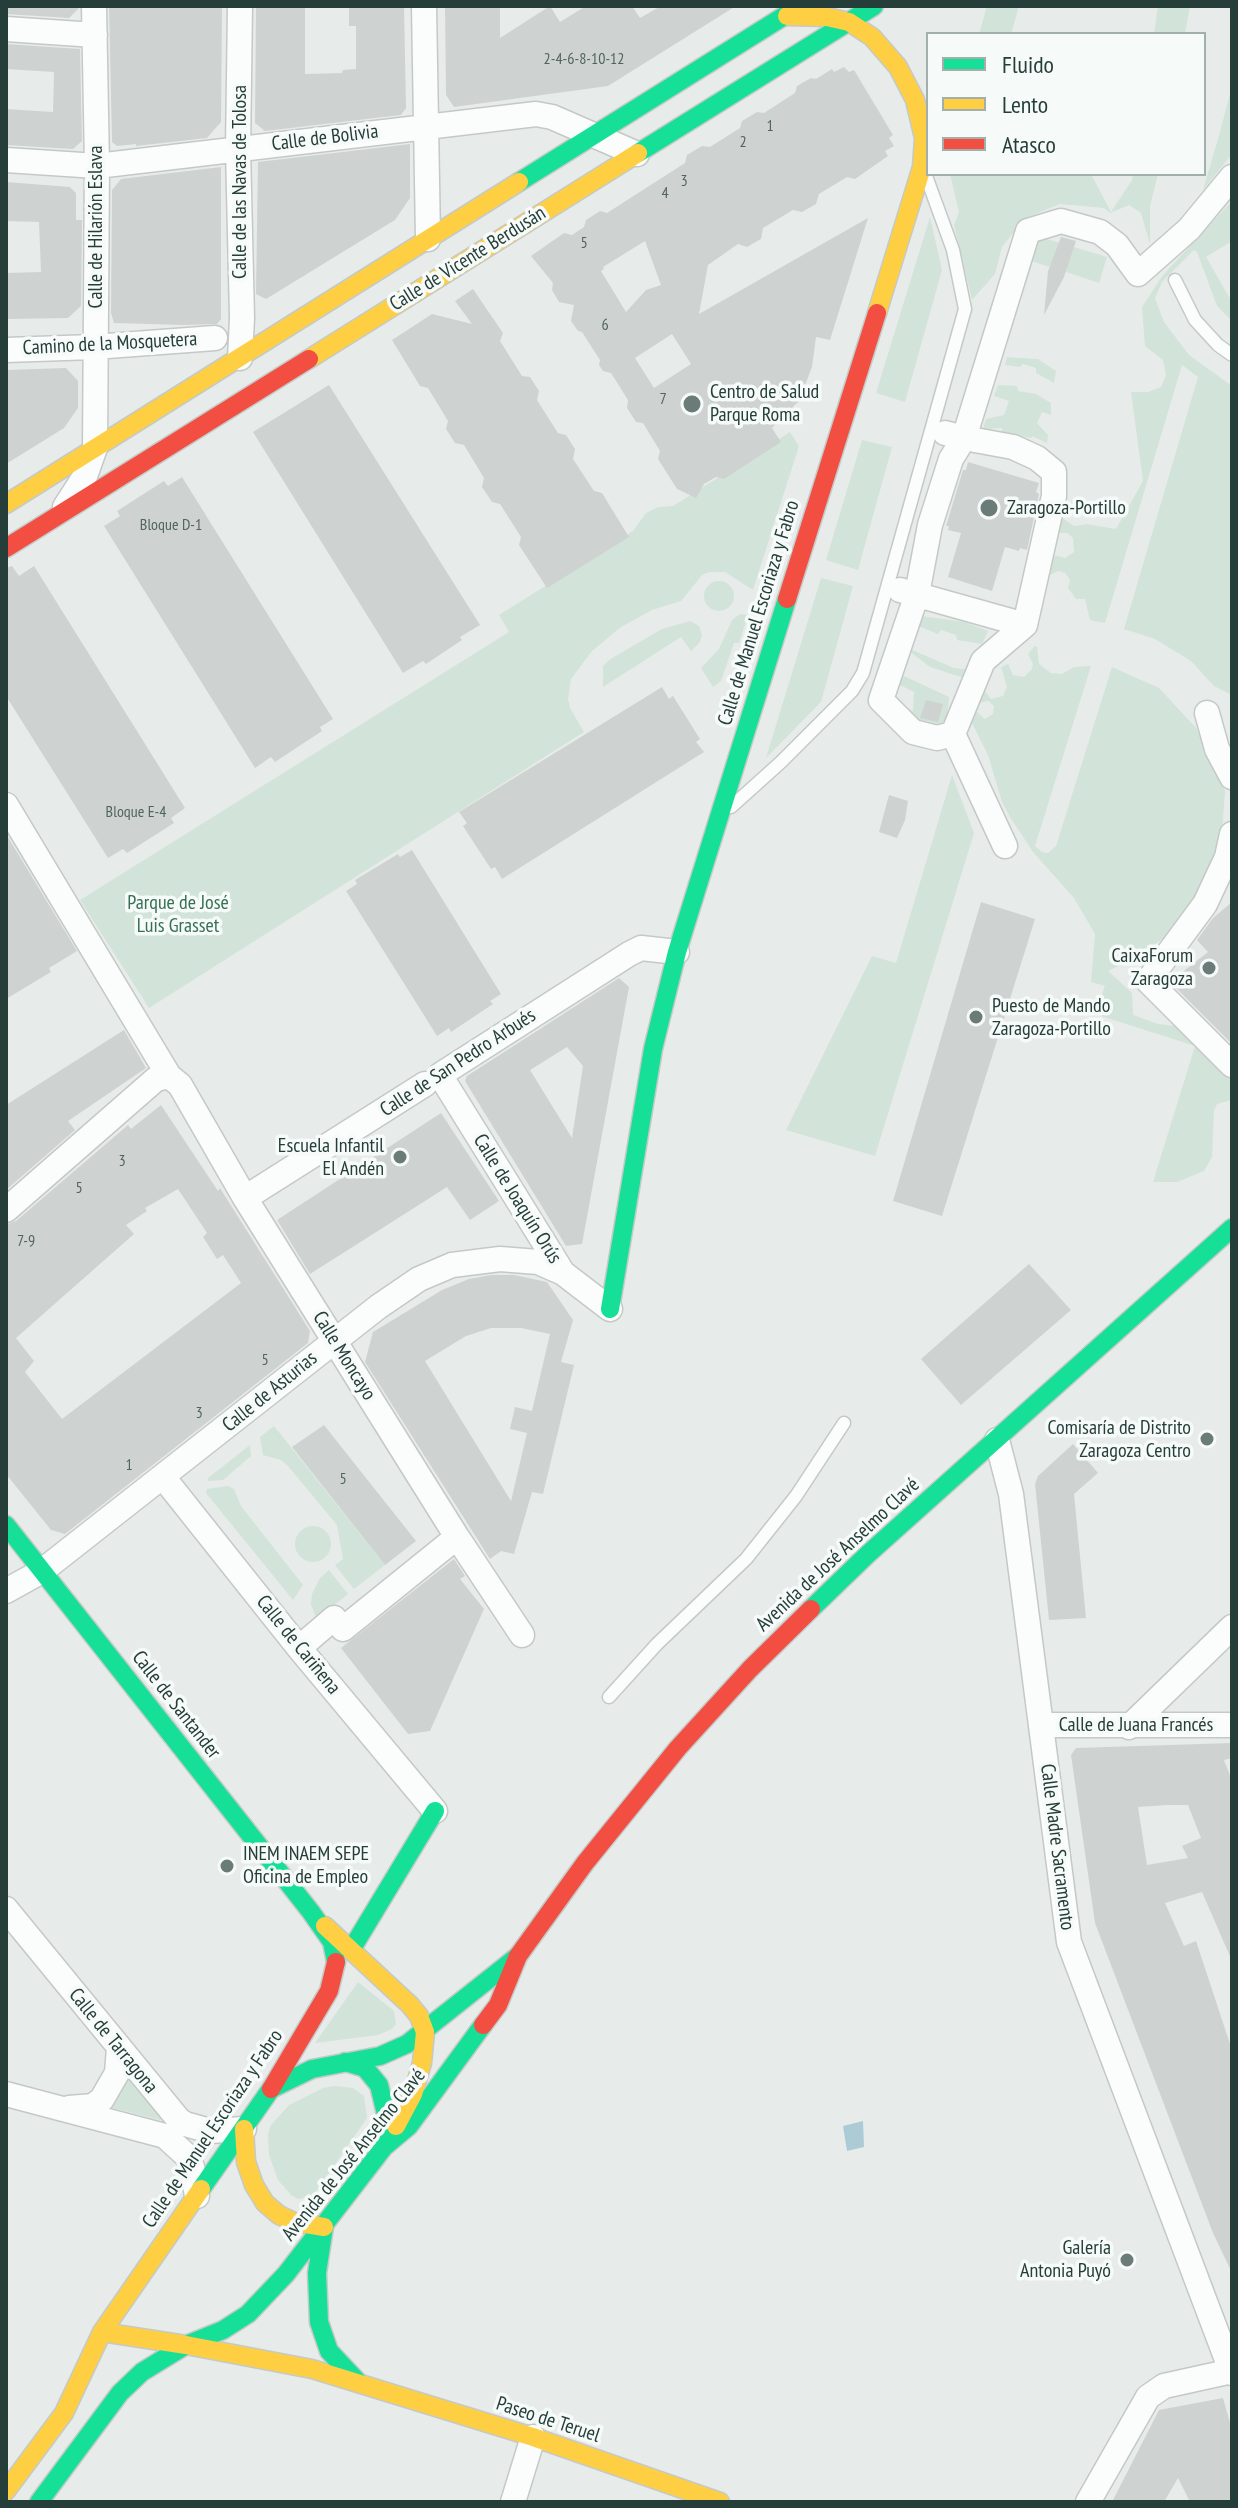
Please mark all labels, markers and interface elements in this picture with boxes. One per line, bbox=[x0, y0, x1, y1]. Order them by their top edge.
legend bbox=[926, 32, 1206, 176]
house number: 2-4-6-8-10-12 bbox=[544, 49, 624, 69]
text: Fluido bbox=[1002, 49, 1054, 80]
street label: Calle de las Navas de Tolosa bbox=[228, 85, 252, 279]
text: Lento bbox=[1002, 89, 1048, 120]
house number: 1 bbox=[766, 116, 774, 136]
street label: Calle de Bolivia bbox=[270, 120, 380, 156]
text: Atasco bbox=[1002, 129, 1056, 160]
house number: 2 bbox=[739, 132, 747, 152]
street label: Calle de Hilarión Eslava bbox=[84, 146, 108, 308]
house number: 3 bbox=[680, 171, 688, 191]
house number: 4 bbox=[661, 183, 669, 203]
street label: Calle de Vicente Berdusán bbox=[386, 201, 550, 317]
house number: 5 bbox=[580, 233, 588, 253]
house number: 6 bbox=[601, 315, 609, 335]
street label: Camino de la Mosquetera bbox=[22, 327, 198, 361]
place label: Centro de Salud Parque Roma bbox=[710, 380, 819, 427]
house number: 7 bbox=[659, 389, 667, 409]
marker: Centro de Salud Parque Roma bbox=[681, 393, 703, 415]
place label: Zaragoza-Portillo bbox=[1007, 496, 1126, 520]
marker: Zaragoza-Portillo bbox=[978, 497, 1000, 519]
street label: Calle de Manuel Escoriaza y Fabro bbox=[713, 498, 805, 728]
house number: Bloque D-1 bbox=[140, 515, 202, 535]
house number: Bloque E-4 bbox=[106, 802, 166, 822]
park label: Parque de José Luis Grasset bbox=[127, 891, 229, 938]
place label: CaixaForum Zaragoza bbox=[1111, 944, 1193, 991]
marker: CaixaForum Zaragoza bbox=[1200, 959, 1218, 977]
place label: Puesto de Mando Zaragoza-Portillo bbox=[992, 994, 1111, 1041]
street label: Calle de San Pedro Arbués bbox=[376, 1004, 540, 1122]
marker: Puesto de Mando Zaragoza-Portillo bbox=[967, 1008, 985, 1026]
street label: Calle de Joaquín Orús bbox=[468, 1130, 566, 1268]
place label: Escuela Infantil El Andén bbox=[278, 1134, 384, 1181]
marker: Escuela Infantil El Andén bbox=[391, 1148, 409, 1166]
house number: 3 bbox=[118, 1151, 126, 1171]
house number: 5 bbox=[75, 1178, 83, 1198]
house number: 7-9 bbox=[17, 1231, 35, 1251]
street label: Calle Moncayo bbox=[307, 1307, 381, 1405]
street label: Calle de Asturias bbox=[218, 1347, 322, 1437]
house number: 5 bbox=[261, 1350, 269, 1370]
house number: 3 bbox=[195, 1403, 203, 1423]
place label: Comisaría de Distrito Zaragoza Centro bbox=[1048, 1416, 1191, 1463]
marker: Comisaría de Distrito Zaragoza Centro bbox=[1198, 1430, 1216, 1448]
house number: 1 bbox=[125, 1455, 133, 1475]
house number: 5 bbox=[339, 1469, 347, 1489]
street label: Avenida de José Anselmo Clavé bbox=[751, 1473, 925, 1637]
street label: Calle de Cariñena bbox=[251, 1591, 345, 1699]
street label: Calle de Santander bbox=[127, 1646, 225, 1764]
street label: Calle de Juana Francés bbox=[1059, 1713, 1213, 1737]
street label: Calle Madre Sacramento bbox=[1035, 1763, 1079, 1931]
place label: INEM INAEM SEPE Oficina de Empleo bbox=[243, 1842, 369, 1889]
marker: INEM INAEM SEPE Oficina de Empleo bbox=[218, 1857, 236, 1875]
street label: Calle de Tarragona bbox=[63, 1984, 163, 2098]
street label: Calle de Manuel Escoriaza y Fabro bbox=[138, 2025, 288, 2233]
street label: Avenida de José Anselmo Clavé bbox=[277, 2064, 431, 2246]
place label: Galería Antonia Puyó bbox=[1020, 2236, 1111, 2283]
marker: Galería Antonia Puyó bbox=[1118, 2251, 1136, 2269]
street label: Paseo de Teruel bbox=[493, 2392, 603, 2448]

